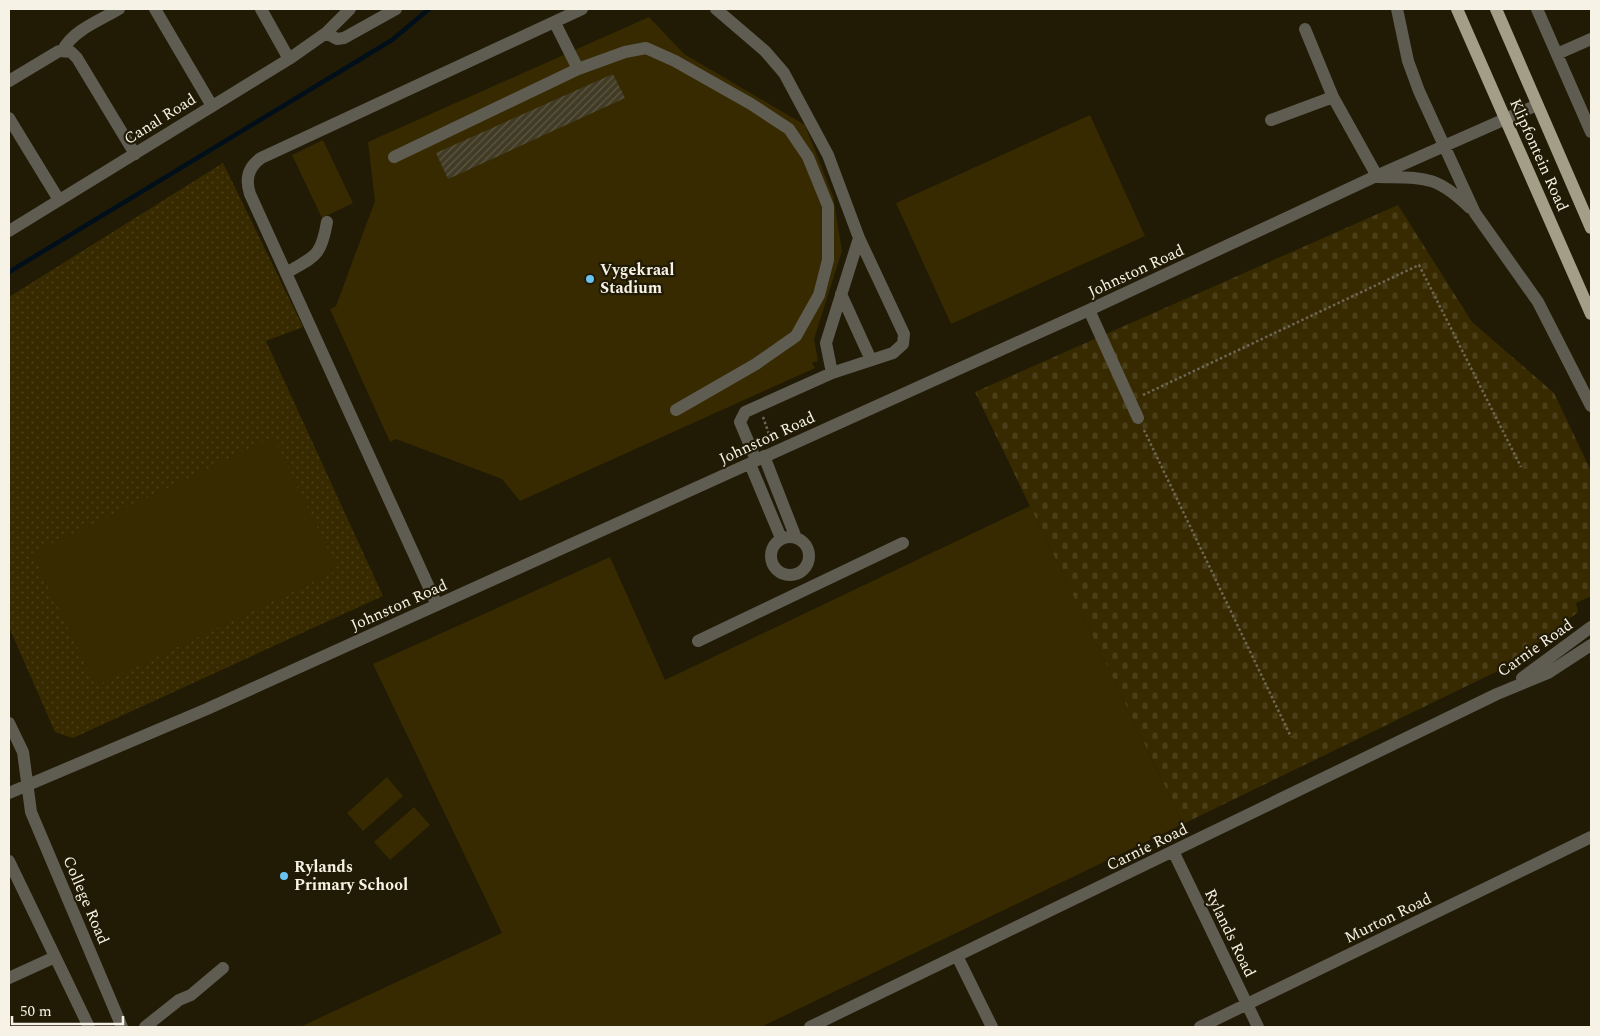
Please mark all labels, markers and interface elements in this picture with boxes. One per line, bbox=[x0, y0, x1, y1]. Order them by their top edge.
street label: Canal Road bbox=[119, 87, 201, 151]
street label: Klipfontein Road bbox=[1503, 95, 1575, 215]
street label: Johnston Road bbox=[1084, 238, 1188, 304]
place label: Vygekraal Stadium bbox=[600, 258, 675, 300]
marker: Vygekraal Stadium bbox=[584, 273, 596, 285]
street label: Johnston Road bbox=[715, 405, 819, 471]
street label: Johnston Road bbox=[347, 573, 451, 637]
street label: Carnie Road bbox=[1492, 613, 1578, 683]
street label: Carnie Road bbox=[1102, 817, 1192, 877]
street label: College Road bbox=[57, 852, 115, 948]
place label: Rylands Primary School bbox=[294, 855, 408, 897]
marker: Rylands Primary School bbox=[278, 870, 290, 882]
street label: Rylands Road bbox=[1198, 885, 1262, 981]
street label: Murton Road bbox=[1340, 887, 1436, 949]
scale bar bbox=[12, 994, 124, 1026]
text: 50 m bbox=[20, 1000, 52, 1023]

